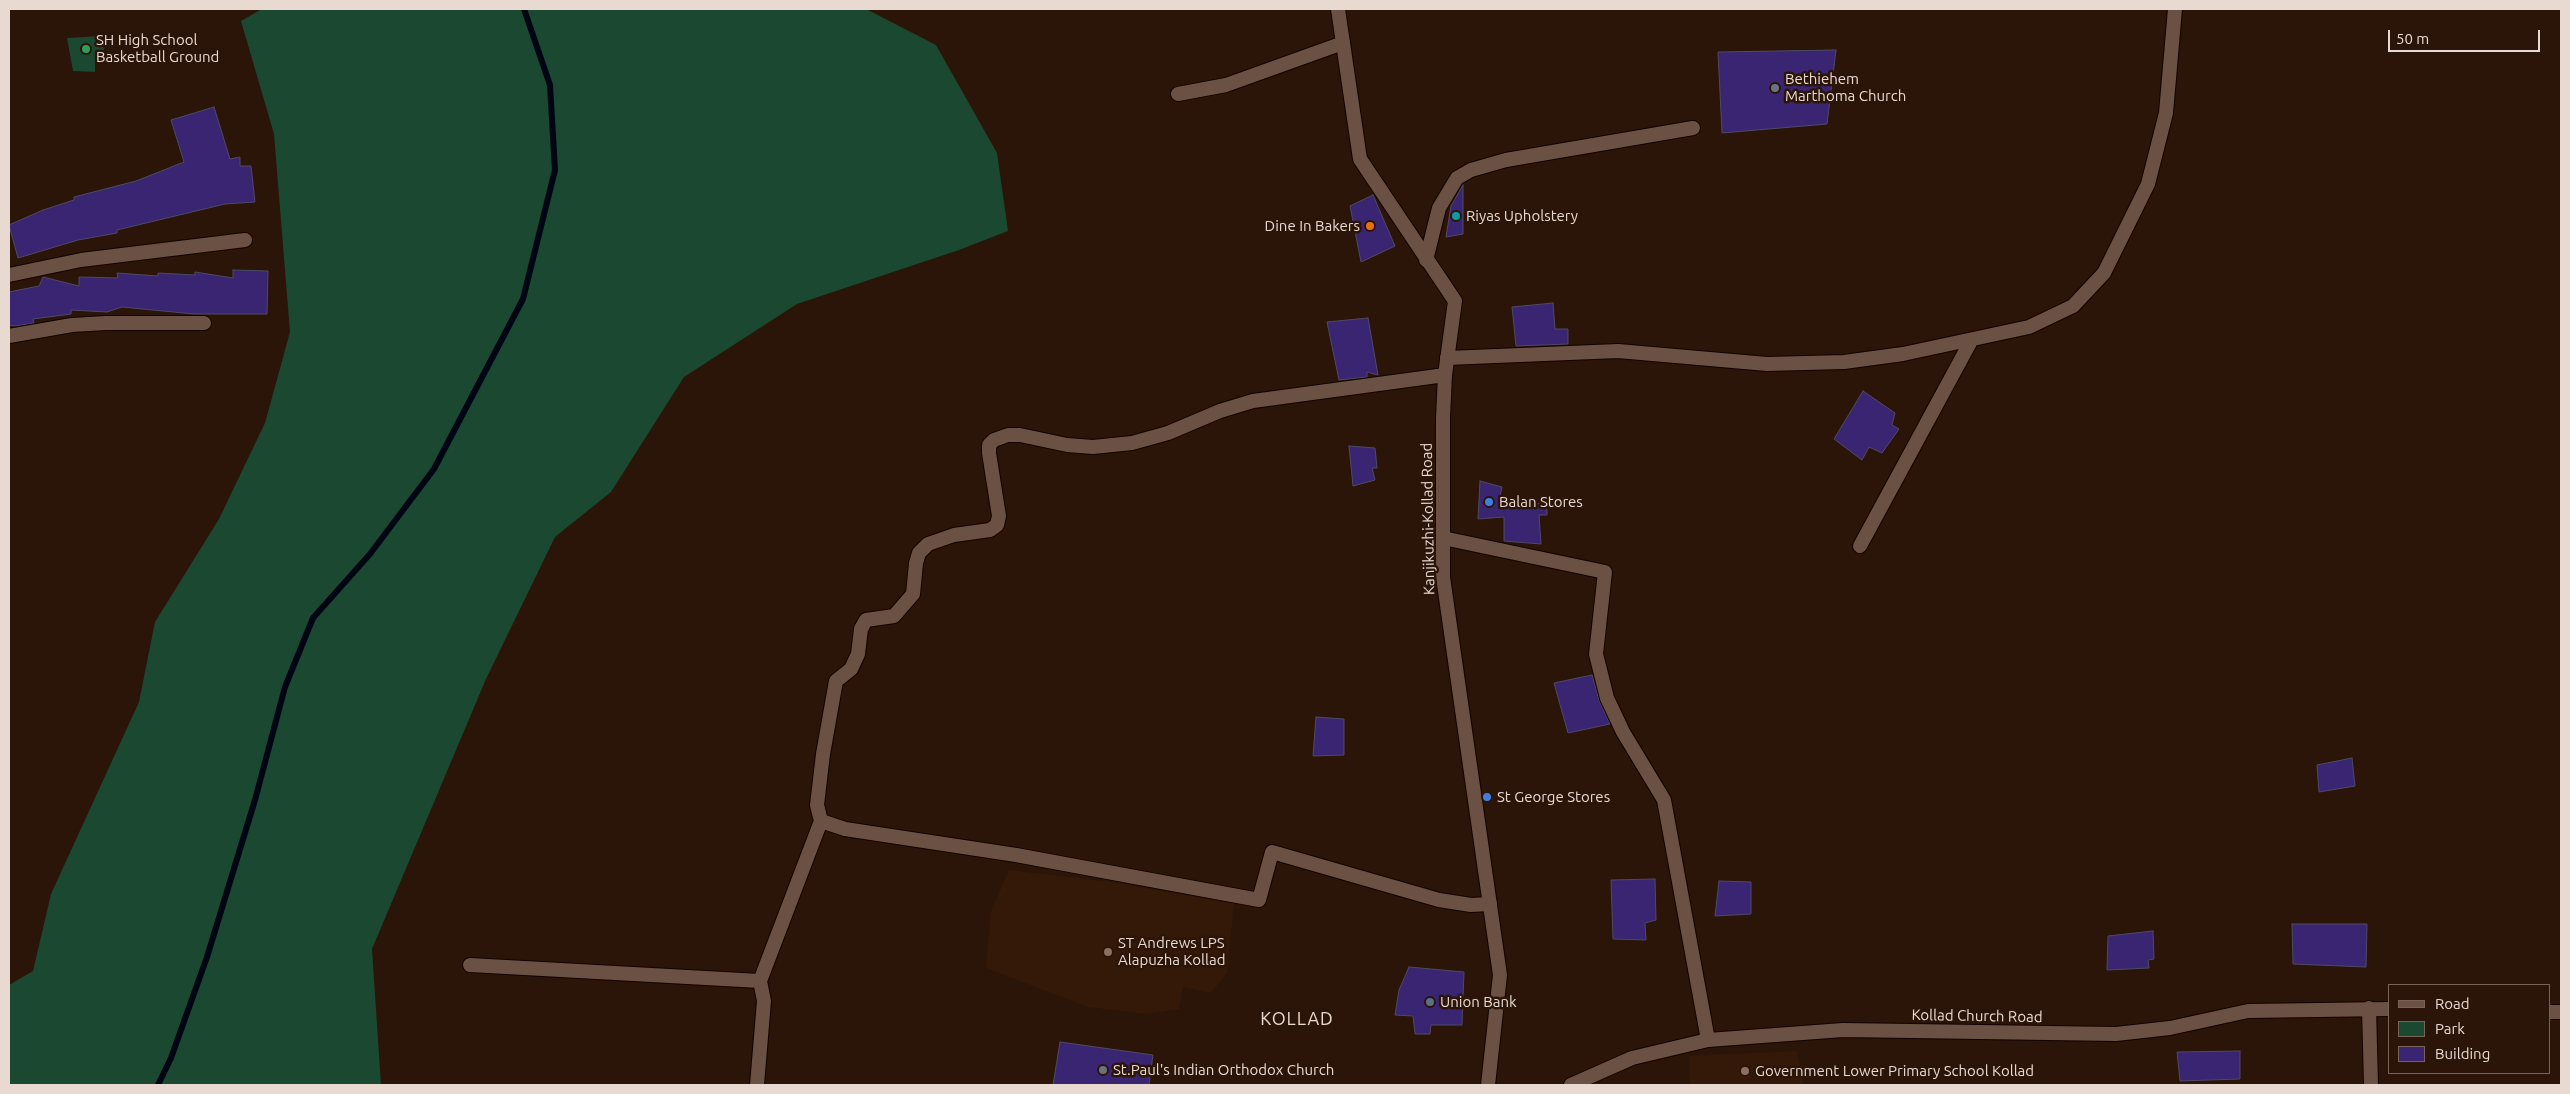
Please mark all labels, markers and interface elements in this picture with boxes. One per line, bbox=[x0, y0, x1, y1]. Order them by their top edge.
scale bar bbox=[2390, 20, 2542, 52]
text: 50 m bbox=[2396, 30, 2429, 47]
place label: SH High School Basketball Ground bbox=[96, 31, 219, 66]
marker: SH High School Basketball Ground bbox=[80, 43, 92, 55]
place label: Bethiehem Marthoma Church bbox=[1785, 70, 1906, 105]
marker: Bethiehem Marthoma Church bbox=[1769, 82, 1781, 94]
place label: Riyas Upholstery bbox=[1466, 207, 1578, 225]
marker: Riyas Upholstery bbox=[1450, 210, 1462, 222]
place label: Dine In Bakers bbox=[1265, 217, 1360, 235]
marker: Dine In Bakers bbox=[1364, 220, 1376, 232]
street label: Kanjikuzhi-Kollad Road bbox=[1418, 443, 1438, 595]
place label: Balan Stores bbox=[1499, 493, 1583, 511]
marker: Balan Stores bbox=[1483, 496, 1495, 508]
place label: St George Stores bbox=[1497, 788, 1610, 806]
marker: St George Stores bbox=[1481, 791, 1493, 803]
place label: ST Andrews LPS Alapuzha Kollad bbox=[1118, 934, 1225, 969]
marker: ST Andrews LPS Alapuzha Kollad bbox=[1102, 946, 1114, 958]
legend bbox=[2388, 984, 2550, 1074]
place label: Union Bank bbox=[1440, 993, 1517, 1011]
text: Road bbox=[2435, 995, 2470, 1012]
marker: Union Bank bbox=[1424, 996, 1436, 1008]
street label: Kollad Church Road bbox=[1911, 1006, 2043, 1026]
district label: KOLLAD bbox=[1259, 1008, 1335, 1030]
text: Park bbox=[2435, 1020, 2465, 1037]
text: Building bbox=[2435, 1045, 2490, 1062]
place label: St.Paul's Indian Orthodox Church bbox=[1113, 1061, 1334, 1079]
place label: Government Lower Primary School Kollad bbox=[1755, 1062, 2034, 1080]
marker: St.Paul's Indian Orthodox Church bbox=[1097, 1064, 1109, 1076]
marker: Government Lower Primary School Kollad bbox=[1739, 1065, 1751, 1077]

